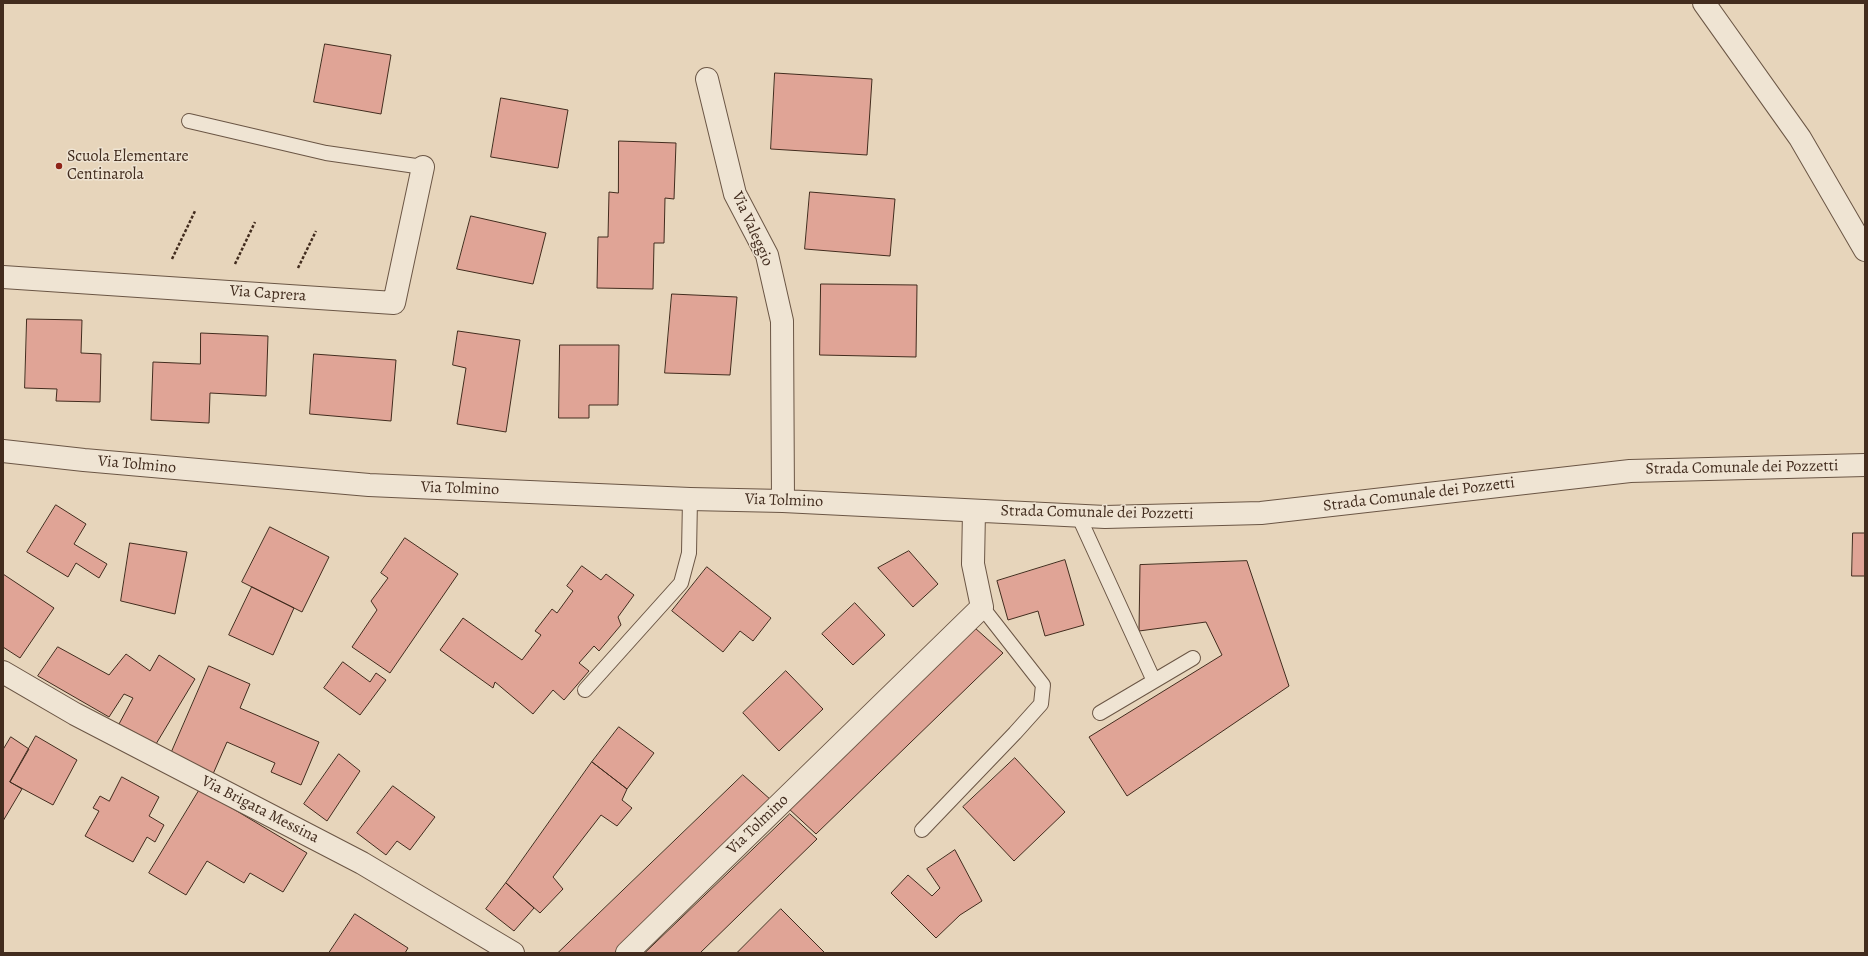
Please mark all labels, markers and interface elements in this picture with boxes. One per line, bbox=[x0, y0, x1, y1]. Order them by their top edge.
place label: Scuola Elementare Centinarola bbox=[67, 147, 189, 185]
marker: Scuola Elementare Centinarola bbox=[54, 161, 64, 171]
street label: Via Valeggio bbox=[727, 189, 777, 269]
street label: Via Caprera bbox=[229, 282, 307, 306]
street label: Via Tolmino bbox=[97, 452, 177, 478]
street label: Strada Comunale dei Pozzetti bbox=[1645, 457, 1839, 479]
street label: Strada Comunale dei Pozzetti bbox=[1322, 474, 1516, 516]
street label: Via Tolmino bbox=[420, 478, 500, 500]
street label: Via Tolmino bbox=[744, 490, 824, 512]
street label: Strada Comunale dei Pozzetti bbox=[1000, 502, 1194, 524]
street label: Via Brigata Messina bbox=[198, 772, 322, 848]
street label: Via Tolmino bbox=[723, 791, 793, 859]

